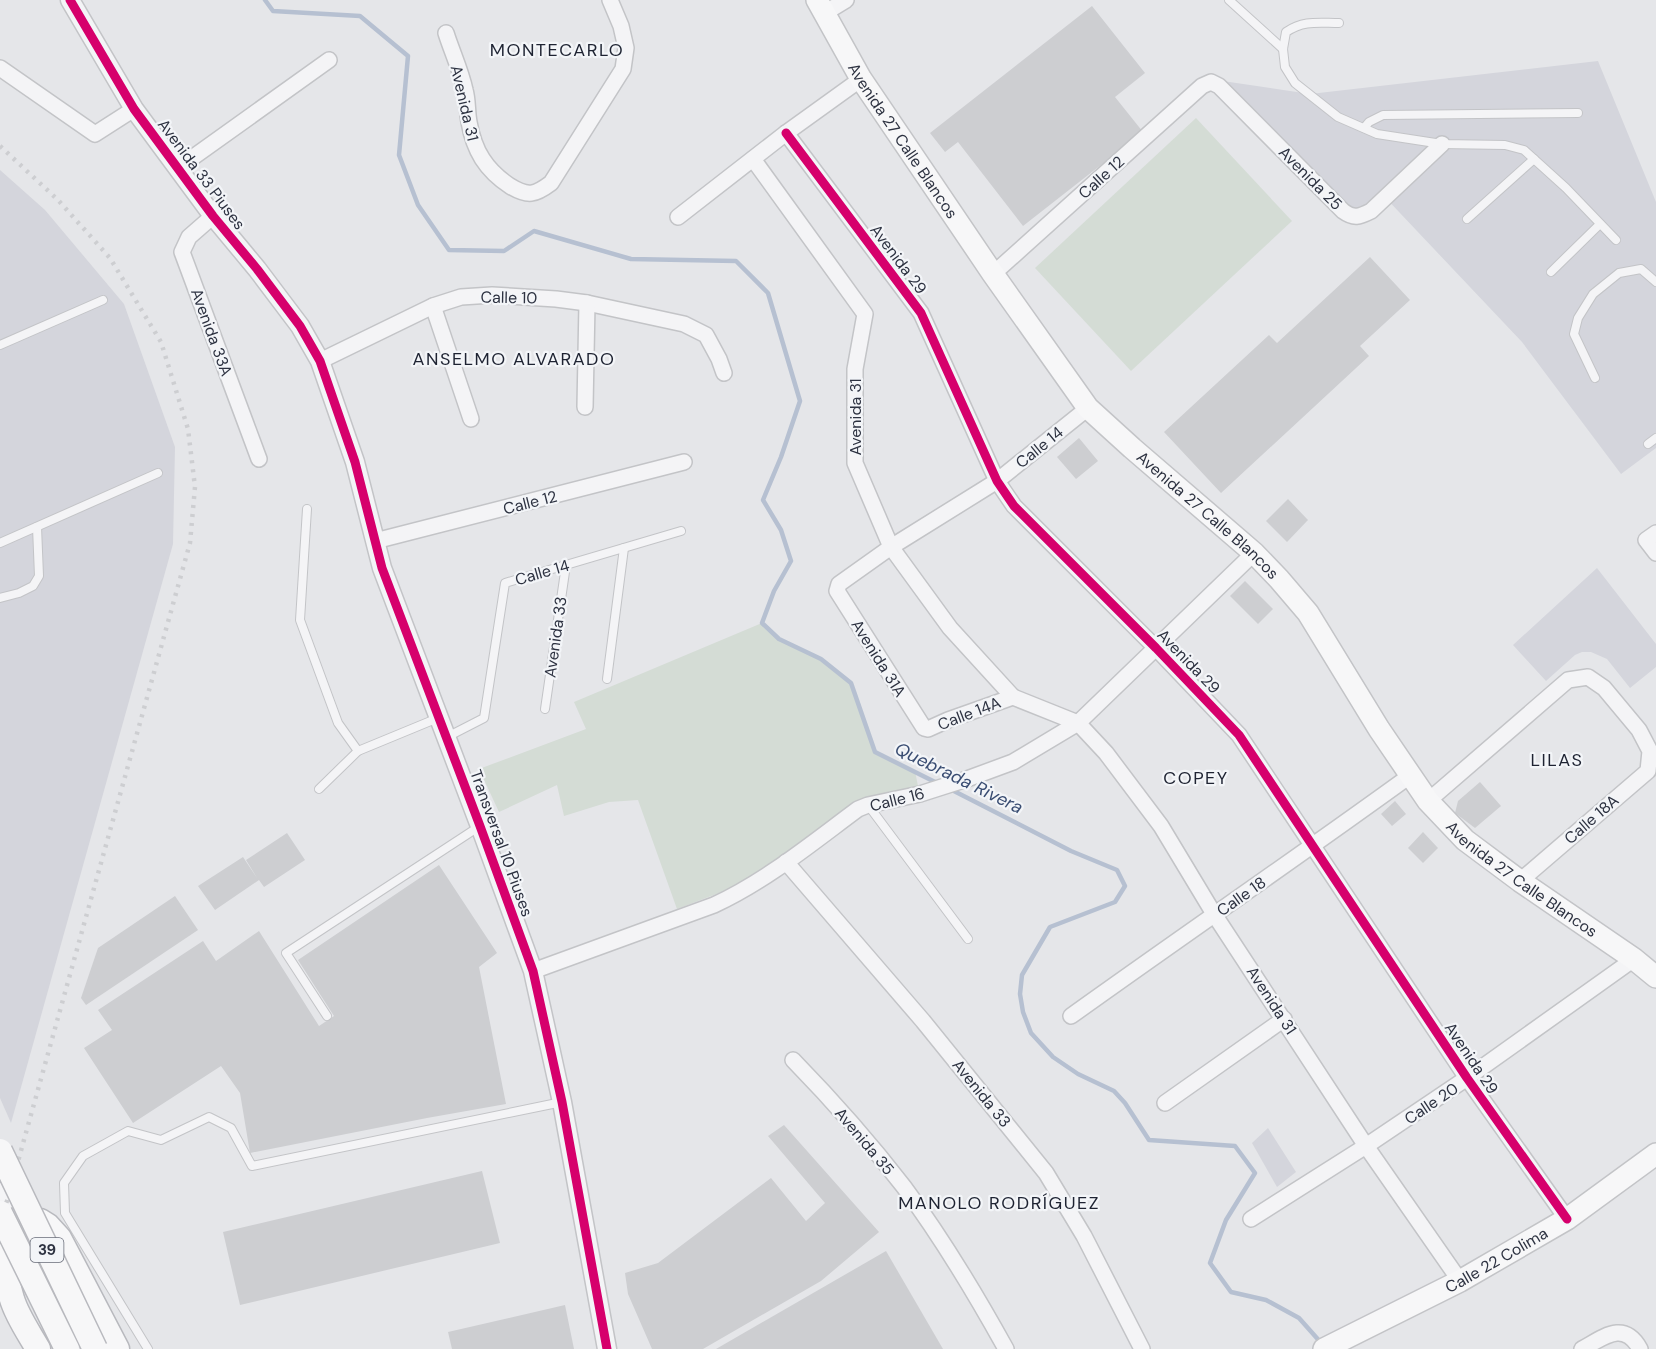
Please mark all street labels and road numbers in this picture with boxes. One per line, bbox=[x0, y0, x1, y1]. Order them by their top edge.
street label: Avenida 27 Calle Blancos bbox=[843, 59, 962, 223]
street label: Avenida 31 bbox=[446, 63, 483, 143]
street label: Avenida 33 Piuses bbox=[153, 115, 250, 234]
street label: Avenida 25 bbox=[1274, 142, 1347, 215]
street label: Calle 12 bbox=[1074, 151, 1129, 204]
street label: Avenida 29 bbox=[866, 220, 932, 298]
street label: Avenida 33A bbox=[186, 285, 237, 379]
street label: Calle 10 bbox=[481, 287, 538, 308]
street label: Avenida 31 bbox=[845, 378, 866, 456]
street label: Calle 14 bbox=[1011, 422, 1068, 473]
street label: Avenida 27 Calle Blancos bbox=[1132, 447, 1283, 584]
street label: Calle 12 bbox=[501, 486, 559, 519]
street label: Calle 14 bbox=[513, 555, 572, 590]
street label: Avenida 33 bbox=[539, 595, 572, 679]
street label: Avenida 31A bbox=[846, 615, 911, 701]
street label: Avenida 29 bbox=[1153, 625, 1225, 698]
street label: Calle 14A bbox=[935, 692, 1004, 735]
street label: Transversal 10 Piuses bbox=[465, 767, 538, 919]
street label: Calle 16 bbox=[868, 783, 927, 816]
street label: Calle 18A bbox=[1560, 790, 1623, 849]
street label: Avenida 27 Calle Blancos bbox=[1441, 817, 1601, 942]
street label: Calle 18 bbox=[1213, 872, 1270, 921]
street label: Avenida 31 bbox=[1242, 962, 1301, 1038]
street label: Avenida 29 bbox=[1440, 1018, 1503, 1098]
street label: Avenida 33 bbox=[948, 1055, 1016, 1132]
street label: Calle 20 bbox=[1400, 1078, 1462, 1129]
street label: Avenida 35 bbox=[830, 1103, 899, 1180]
street label: Calle 22 Colima bbox=[1442, 1223, 1551, 1298]
road number: 39 bbox=[30, 1238, 63, 1262]

